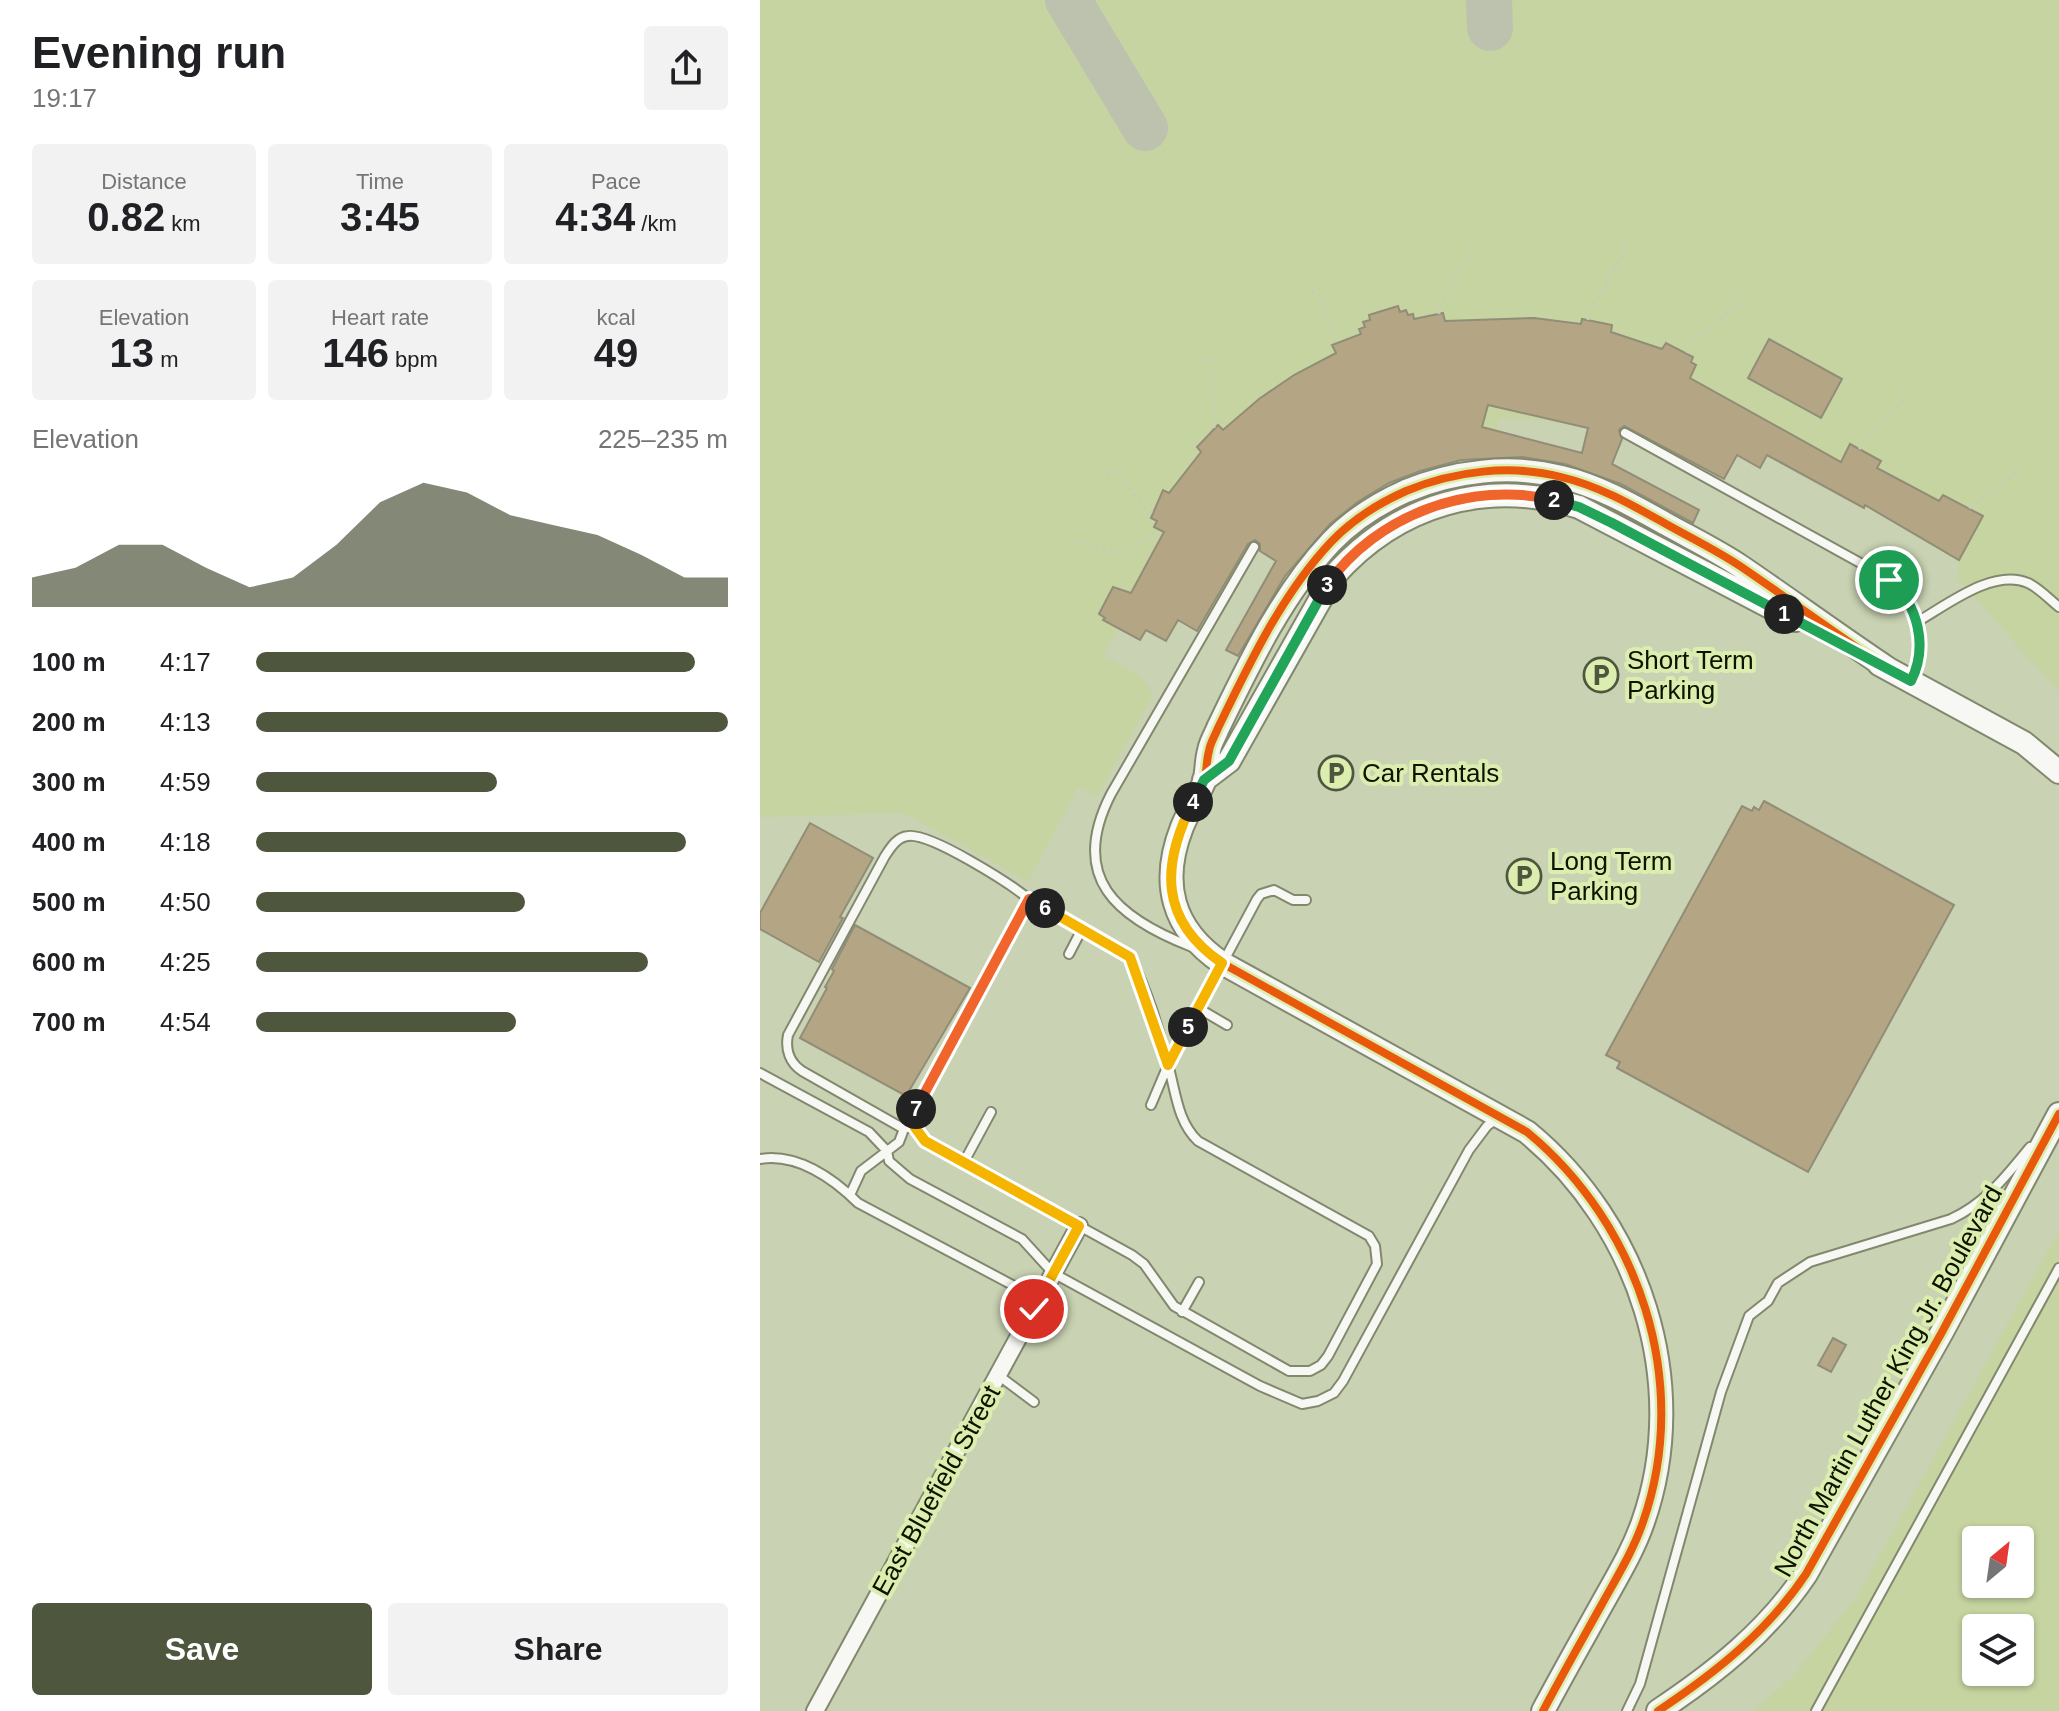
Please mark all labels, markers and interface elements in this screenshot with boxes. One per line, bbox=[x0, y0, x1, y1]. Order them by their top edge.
button: share bbox=[644, 26, 728, 110]
text: Evening run bbox=[32, 28, 286, 77]
text: 19:17 bbox=[32, 83, 97, 113]
text: Distance bbox=[101, 169, 187, 194]
text: Time bbox=[356, 169, 404, 194]
text: Pace bbox=[591, 169, 641, 194]
text: 0.82 bbox=[87, 195, 165, 239]
text: 3:45 bbox=[340, 195, 420, 239]
text: 4:34 bbox=[555, 195, 635, 239]
text: km bbox=[165, 211, 201, 236]
text: /km bbox=[635, 211, 677, 236]
text: Elevation bbox=[99, 305, 189, 330]
text: Heart rate bbox=[331, 305, 429, 330]
text: kcal bbox=[596, 305, 636, 330]
text: 13 bbox=[110, 331, 154, 375]
text: 146 bbox=[322, 331, 389, 375]
text: 49 bbox=[594, 331, 638, 375]
text: m bbox=[154, 347, 178, 372]
text: bpm bbox=[389, 347, 438, 372]
text: Elevation bbox=[32, 424, 139, 454]
text: 225–235 m bbox=[598, 424, 728, 454]
pin: 2 bbox=[1534, 480, 1574, 520]
text: 2 bbox=[1548, 487, 1560, 512]
pin bbox=[1855, 546, 1923, 614]
icon: arrive bbox=[1867, 558, 1911, 602]
pin: 3 bbox=[1307, 565, 1347, 605]
text: 3 bbox=[1321, 572, 1333, 597]
pin: 1 bbox=[1764, 594, 1804, 634]
text: 1 bbox=[1778, 601, 1790, 626]
place label: Short Term Parking bbox=[1627, 645, 1754, 705]
text: 100 m bbox=[32, 647, 106, 677]
text: 4:17 bbox=[160, 647, 211, 677]
parking icon: Short Term Parking bbox=[1582, 656, 1620, 694]
text: 200 m bbox=[32, 707, 106, 737]
text: 4:13 bbox=[160, 707, 211, 737]
parking icon: Car Rentals bbox=[1317, 754, 1355, 792]
place label: Car Rentals bbox=[1362, 758, 1499, 788]
text: 300 m bbox=[32, 767, 106, 797]
text: 4:59 bbox=[160, 767, 211, 797]
pin: 4 bbox=[1173, 782, 1213, 822]
text: 4 bbox=[1187, 789, 1199, 814]
text: 400 m bbox=[32, 827, 106, 857]
text: 4:18 bbox=[160, 827, 211, 857]
place label: Long Term Parking bbox=[1550, 846, 1672, 906]
parking icon: Long Term Parking bbox=[1505, 857, 1543, 895]
text: 500 m bbox=[32, 887, 106, 917]
text: 4:50 bbox=[160, 887, 211, 917]
pin: 6 bbox=[1025, 888, 1065, 928]
text: 6 bbox=[1039, 895, 1051, 920]
text: 600 m bbox=[32, 947, 106, 977]
text: 4:25 bbox=[160, 947, 211, 977]
text: 700 m bbox=[32, 1007, 106, 1037]
text: 4:54 bbox=[160, 1007, 211, 1037]
pin: 5 bbox=[1168, 1007, 1208, 1047]
text: 5 bbox=[1182, 1014, 1194, 1039]
pin: 7 bbox=[896, 1089, 936, 1129]
text: 7 bbox=[910, 1096, 922, 1121]
street label: North Martin Luther King Jr. Boulevard bbox=[1768, 1180, 2008, 1582]
pin bbox=[1000, 1275, 1068, 1343]
icon: check bbox=[1012, 1287, 1056, 1331]
street label: East Bluefield Street bbox=[866, 1379, 1007, 1600]
north arrow bbox=[1962, 1526, 2034, 1598]
map controls bbox=[1962, 1526, 2034, 1686]
button: Save bbox=[32, 1603, 372, 1695]
button: Share bbox=[388, 1603, 728, 1695]
button: layers bbox=[1962, 1614, 2034, 1686]

